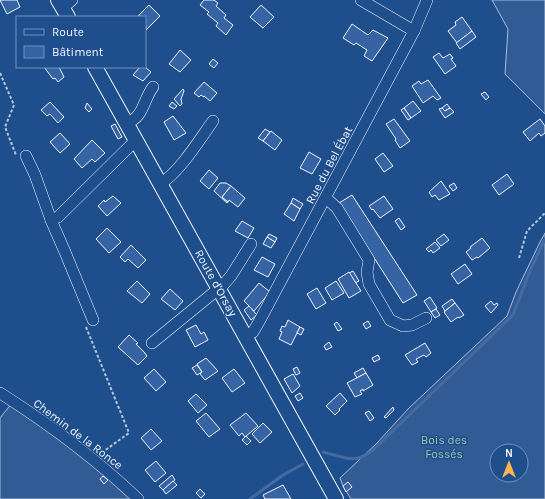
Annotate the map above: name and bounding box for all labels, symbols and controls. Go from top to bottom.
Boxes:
legend [16,16,146,68]
text: Route [52,25,84,39]
text: Bâtiment [52,45,104,59]
street label: Rue du Bel Ébat [302,123,356,206]
street label: Route d'Orsay [192,247,240,319]
street label: Chemin de la Ronce [31,396,125,472]
park label: Bois des Fossés [421,433,467,461]
north arrow [489,443,529,483]
text: N [505,447,513,460]

